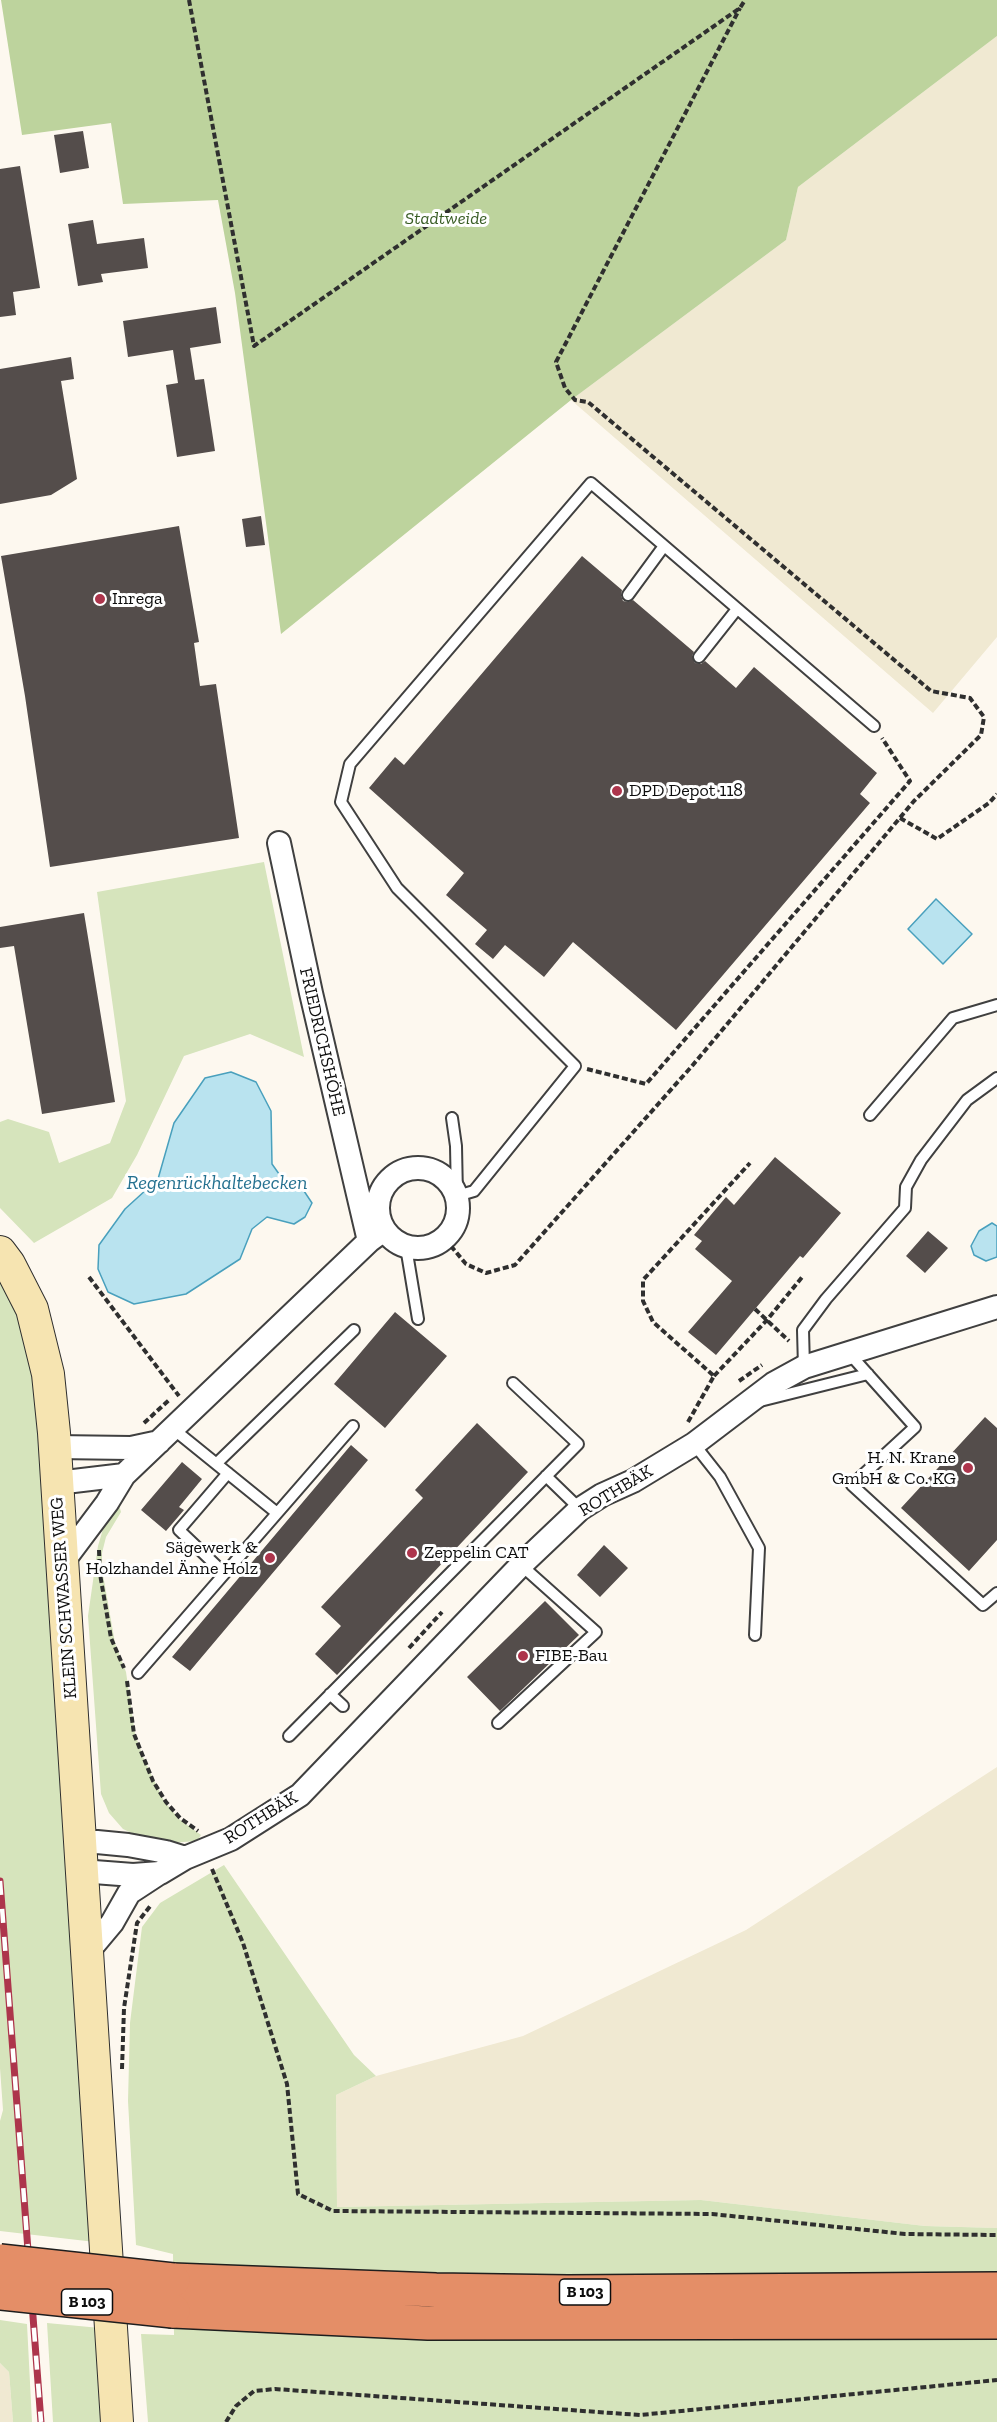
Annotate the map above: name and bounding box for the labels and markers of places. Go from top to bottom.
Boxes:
place label: Inrega [112,588,163,610]
marker: Inrega [93,592,107,606]
place label: DPD Depot 118 [629,780,743,802]
marker: DPD Depot 118 [610,784,624,798]
place label: H. N. Krane GmbH & Co. KG [832,1447,956,1490]
marker: H. N. Krane GmbH & Co. KG [961,1461,975,1475]
place label: Sägewerk & Holzhandel Änne Holz [86,1537,258,1580]
place label: Zeppelin CAT [424,1542,529,1564]
marker: Zeppelin CAT [405,1546,419,1560]
marker: Sägewerk & Holzhandel Änne Holz [263,1551,277,1565]
place label: FIBE-Bau [535,1645,608,1667]
marker: FIBE-Bau [516,1649,530,1663]

